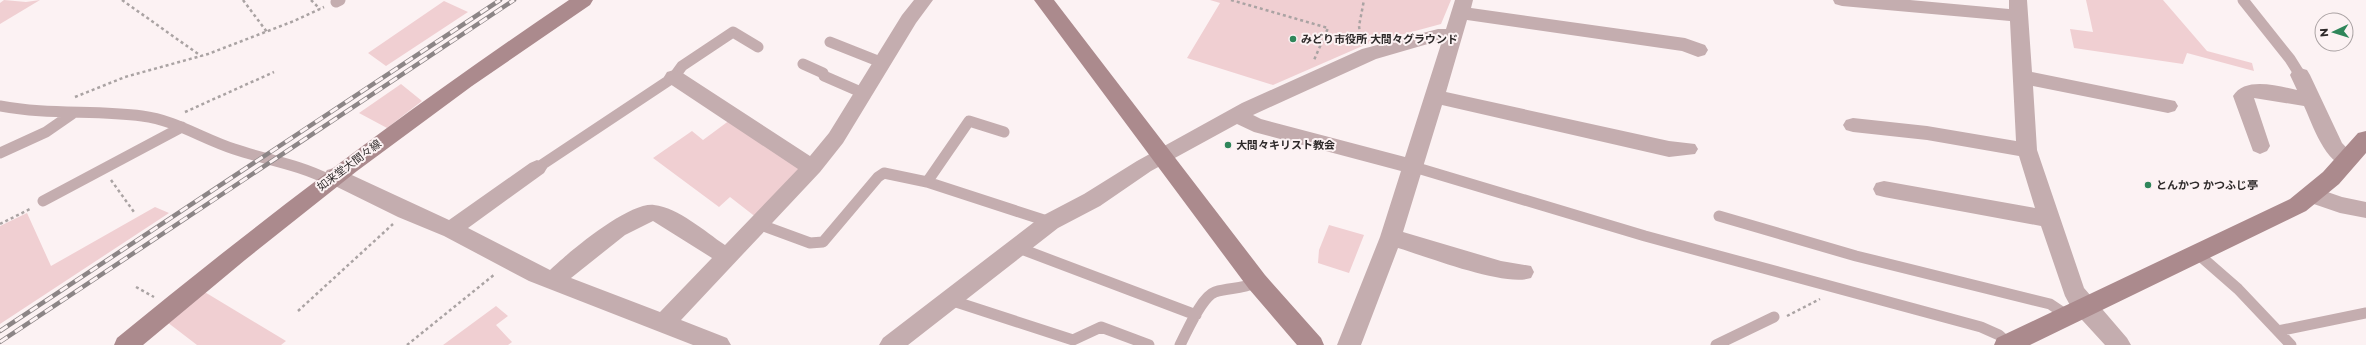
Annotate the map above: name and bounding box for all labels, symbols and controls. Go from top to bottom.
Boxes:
north arrow [2314,12,2354,52]
text: N [2317,28,2331,38]
place label: みどり市役所 大間々グラウンド [1301,32,1458,46]
marker: みどり市役所 大間々グラウンド [1288,34,1298,44]
street label: 如来堂大間々線 [314,136,384,194]
place label: 大間々キリスト教会 [1236,138,1335,152]
marker: 大間々キリスト教会 [1223,140,1233,150]
place label: とんかつ かつふじ亭 [2156,178,2258,192]
marker: とんかつ かつふじ亭 [2143,180,2153,190]

